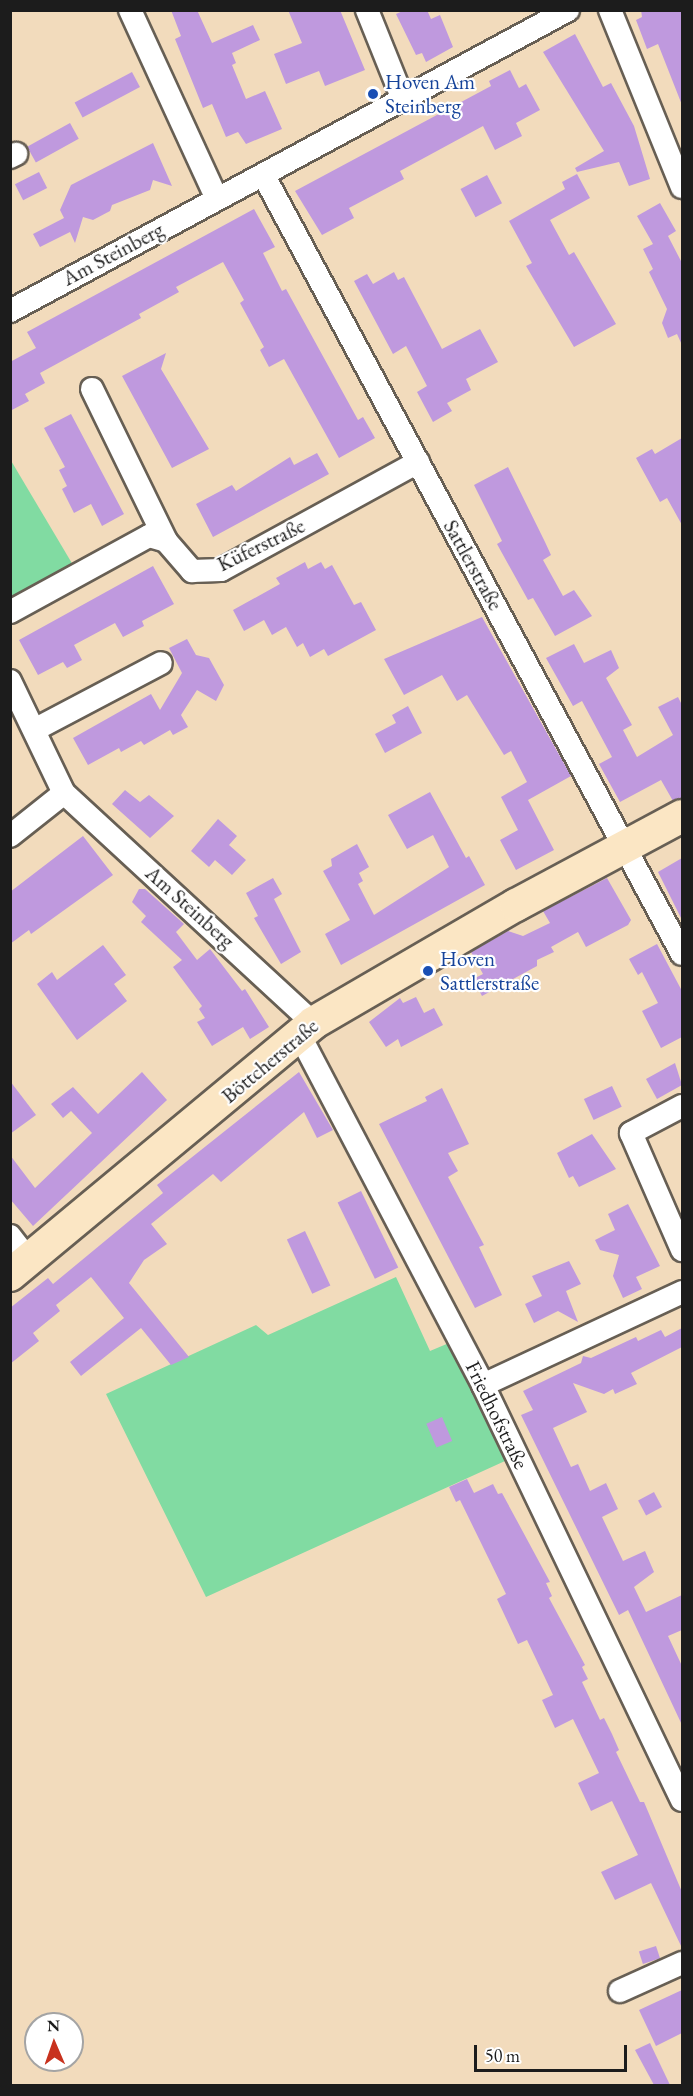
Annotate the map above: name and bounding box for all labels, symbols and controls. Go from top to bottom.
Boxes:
place label: Hoven Am Steinberg [385,69,475,119]
marker: Hoven Am Steinberg [366,87,380,101]
street label: Am Steinberg [58,217,168,291]
street label: Küferstraße [213,513,309,577]
street label: Sattlerstraße [438,516,508,614]
street label: Am Steinberg [140,860,240,954]
place label: Hoven Sattlerstraße [440,946,539,996]
marker: Hoven Sattlerstraße [421,964,435,978]
street label: Böttcherstraße [217,1013,323,1109]
street label: Friedhofstraße [460,1357,534,1473]
north arrow [24,2012,84,2072]
text: N [47,2015,60,2036]
scale bar [477,2033,630,2071]
text: 50 m [485,2044,520,2067]

